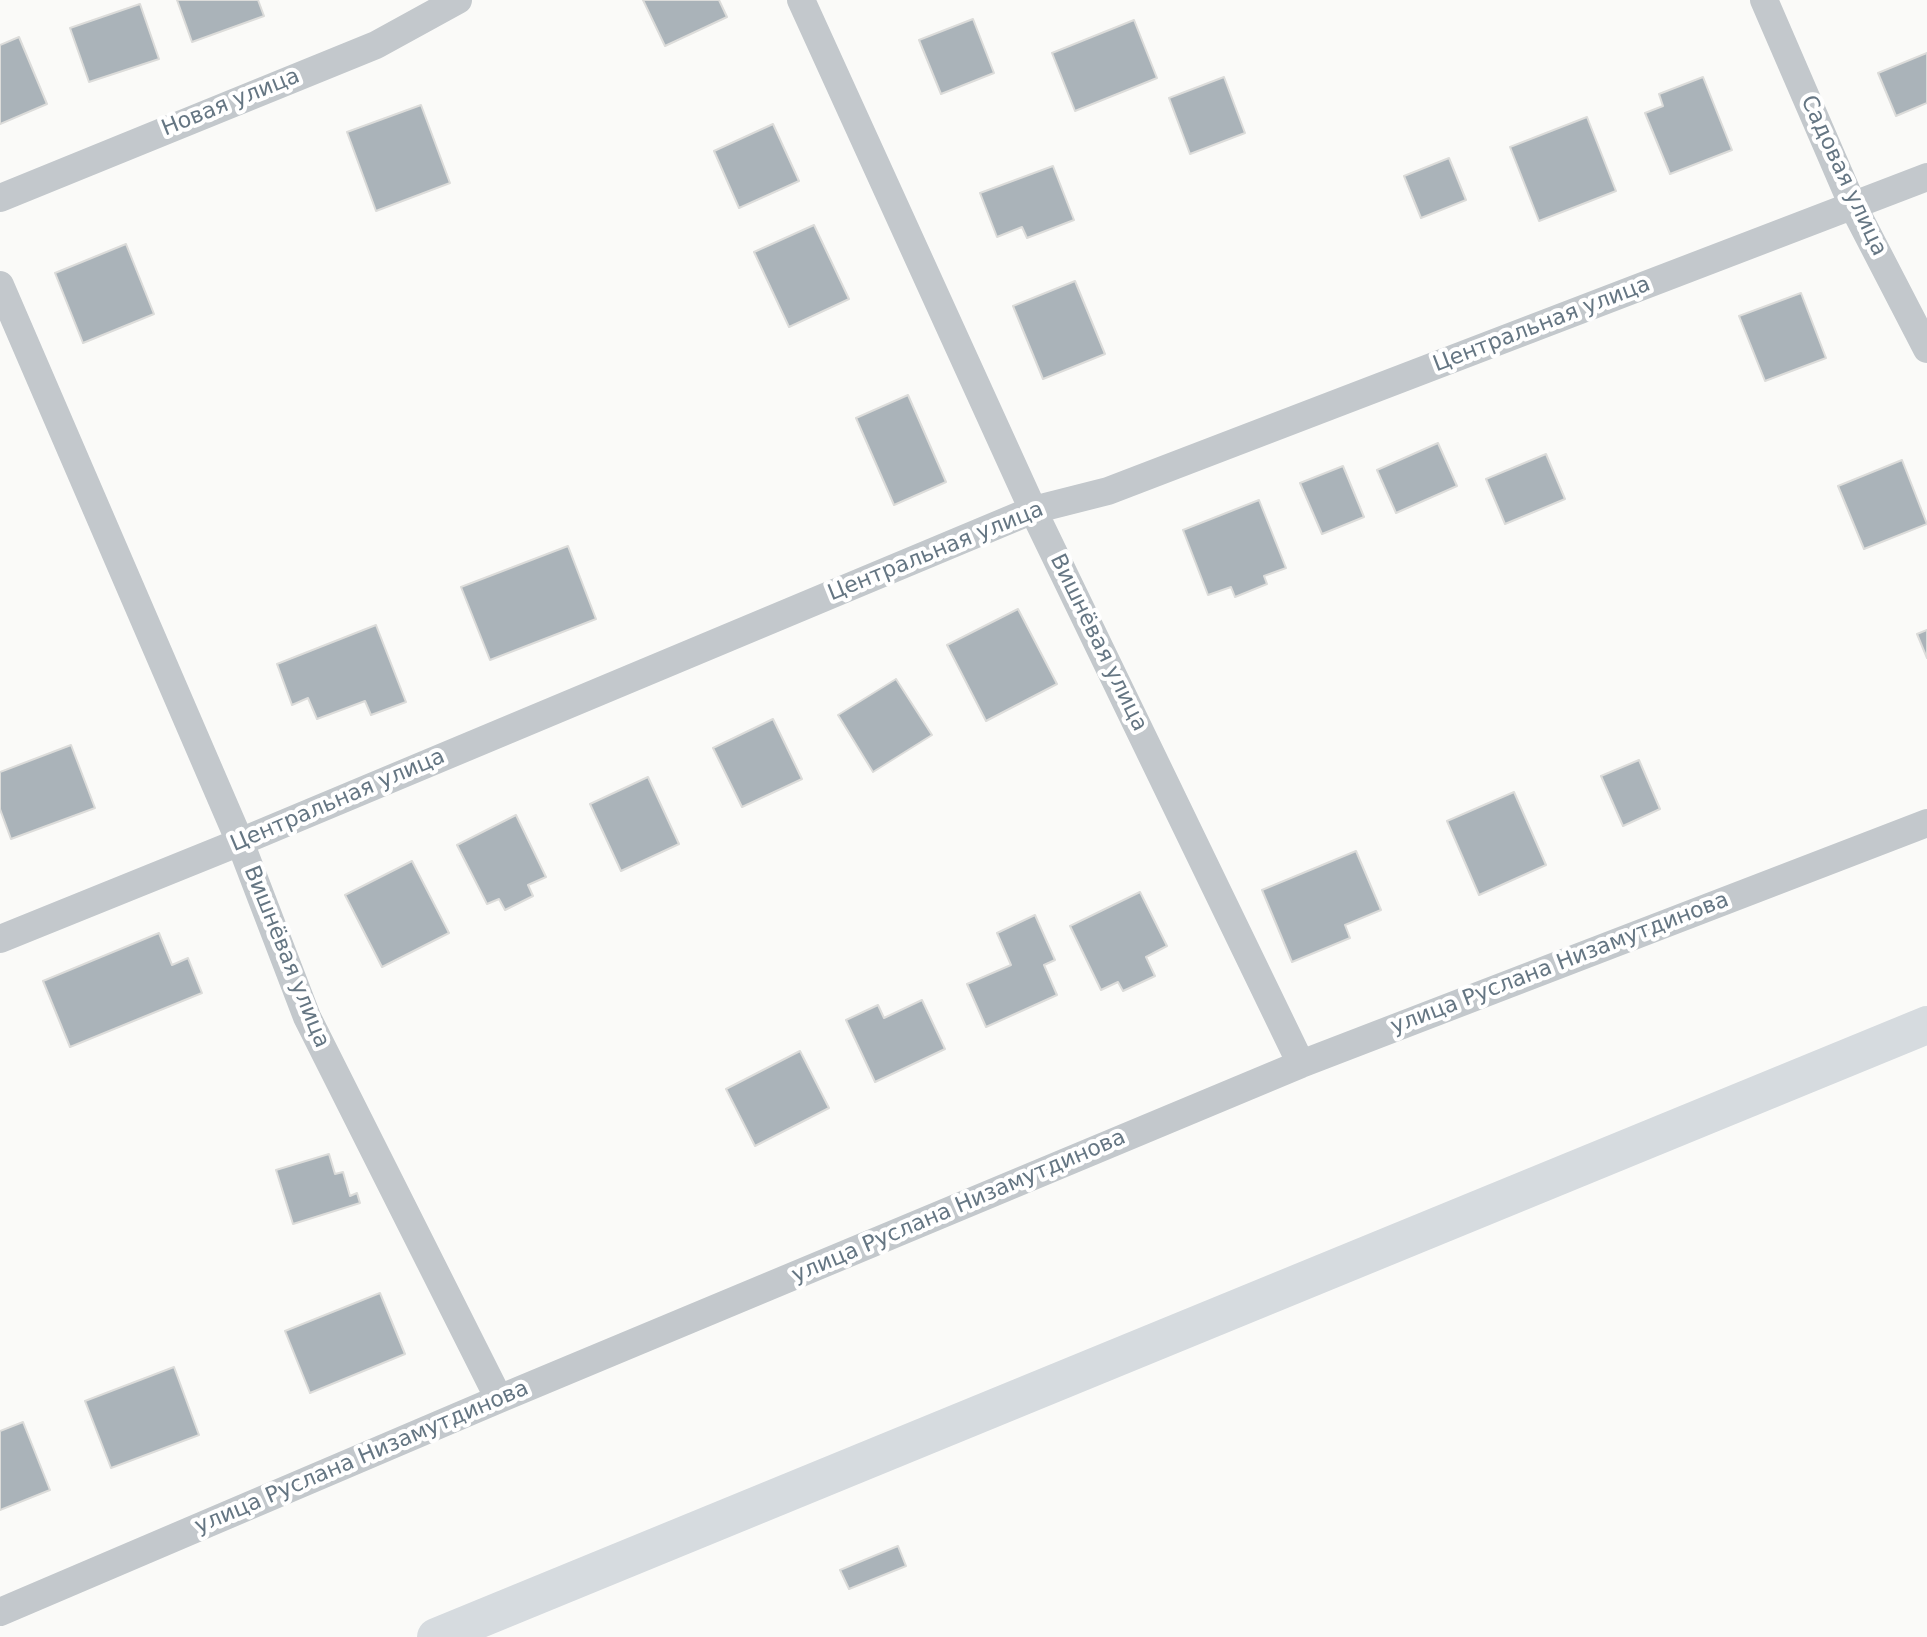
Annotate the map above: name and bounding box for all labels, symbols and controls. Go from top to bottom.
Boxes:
street label: Новая улица [158,63,304,143]
street label: Садовая улица [1794,92,1892,260]
street label: Центральная улица [1430,271,1654,379]
street label: Центральная улица [824,497,1048,607]
street label: Вишнёвая улица [1044,550,1152,736]
street label: Центральная улица [227,744,449,858]
street label: Вишнёвая улица [237,862,335,1052]
street label: улица Руслана Низамутдинова [1387,887,1733,1041]
street label: улица Руслана Низамутдинова [788,1125,1130,1289]
street label: улица Руслана Низамутдинова [191,1376,533,1540]

